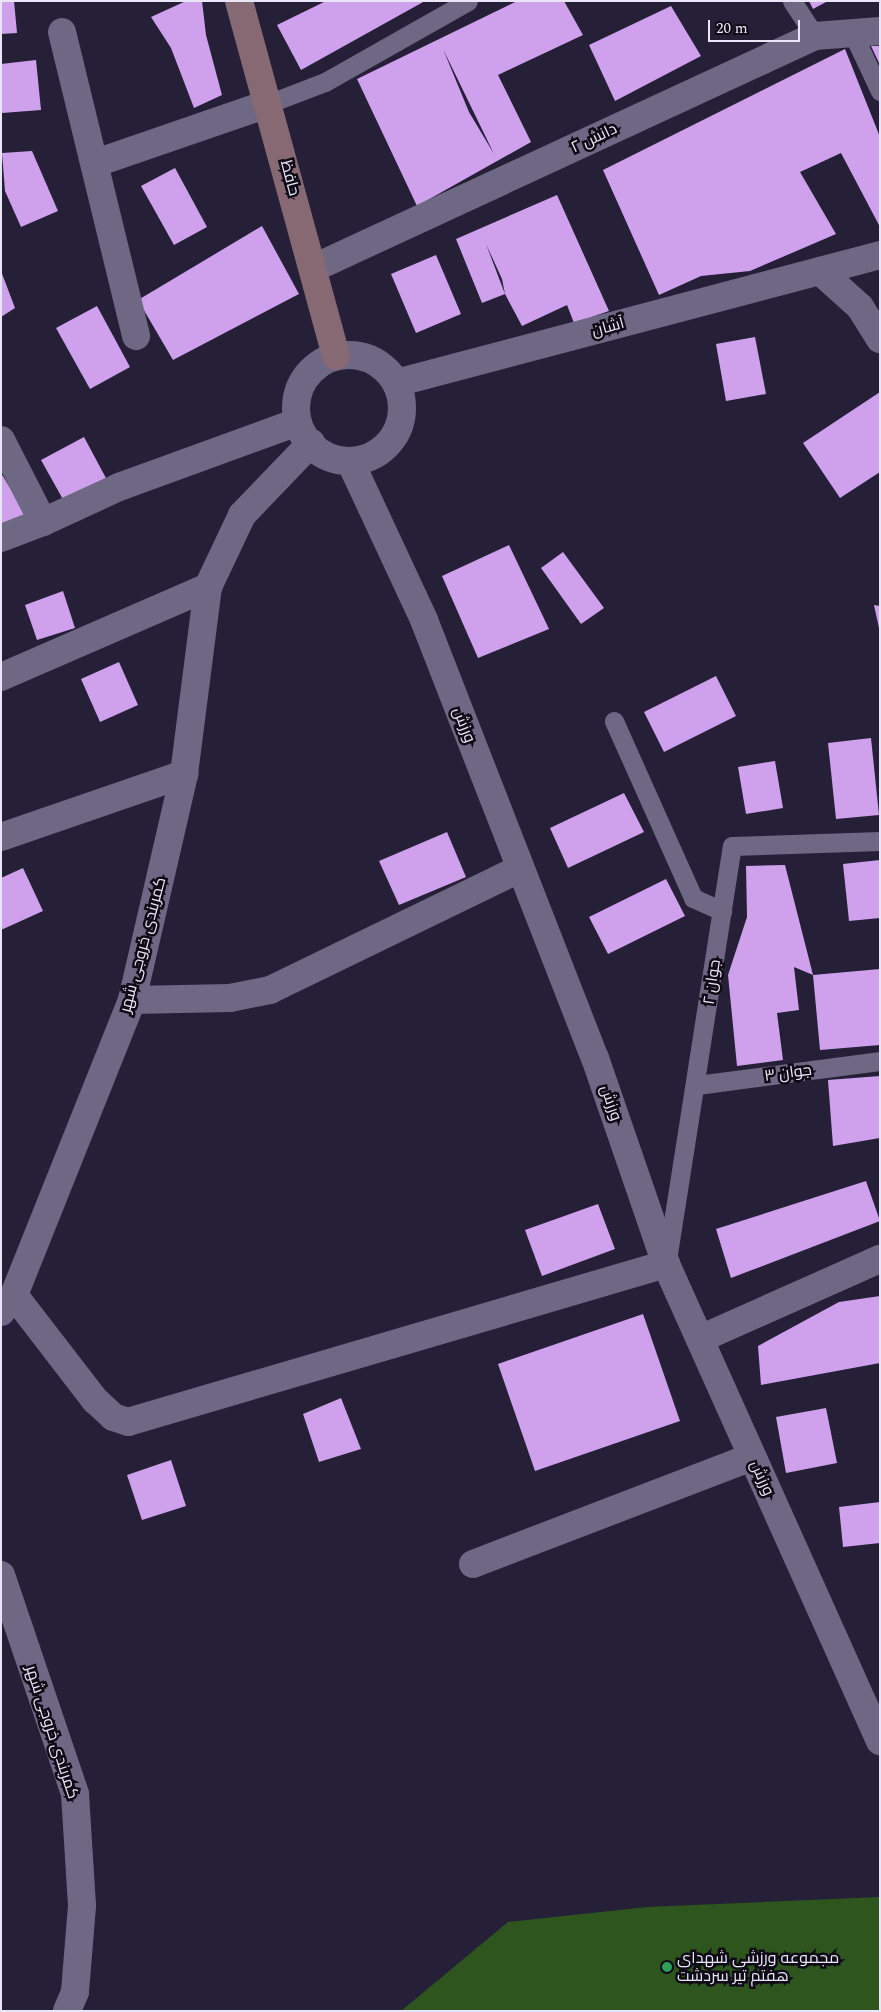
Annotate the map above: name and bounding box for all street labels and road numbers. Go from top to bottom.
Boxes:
street label: دانش ۲ [568,119,620,157]
street label: حافظ [276,158,304,198]
street label: آشان [590,313,626,341]
street label: ورزش [448,705,480,745]
street label: کمربندی خروجی شهر [116,875,170,1015]
street label: جوان ۲ [699,958,725,1006]
street label: جوان ۳ [763,1060,813,1086]
street label: ورزش [596,1083,626,1123]
street label: ورزش [746,1457,778,1499]
street label: کمربندی خروجی شهر [21,1663,83,1801]

